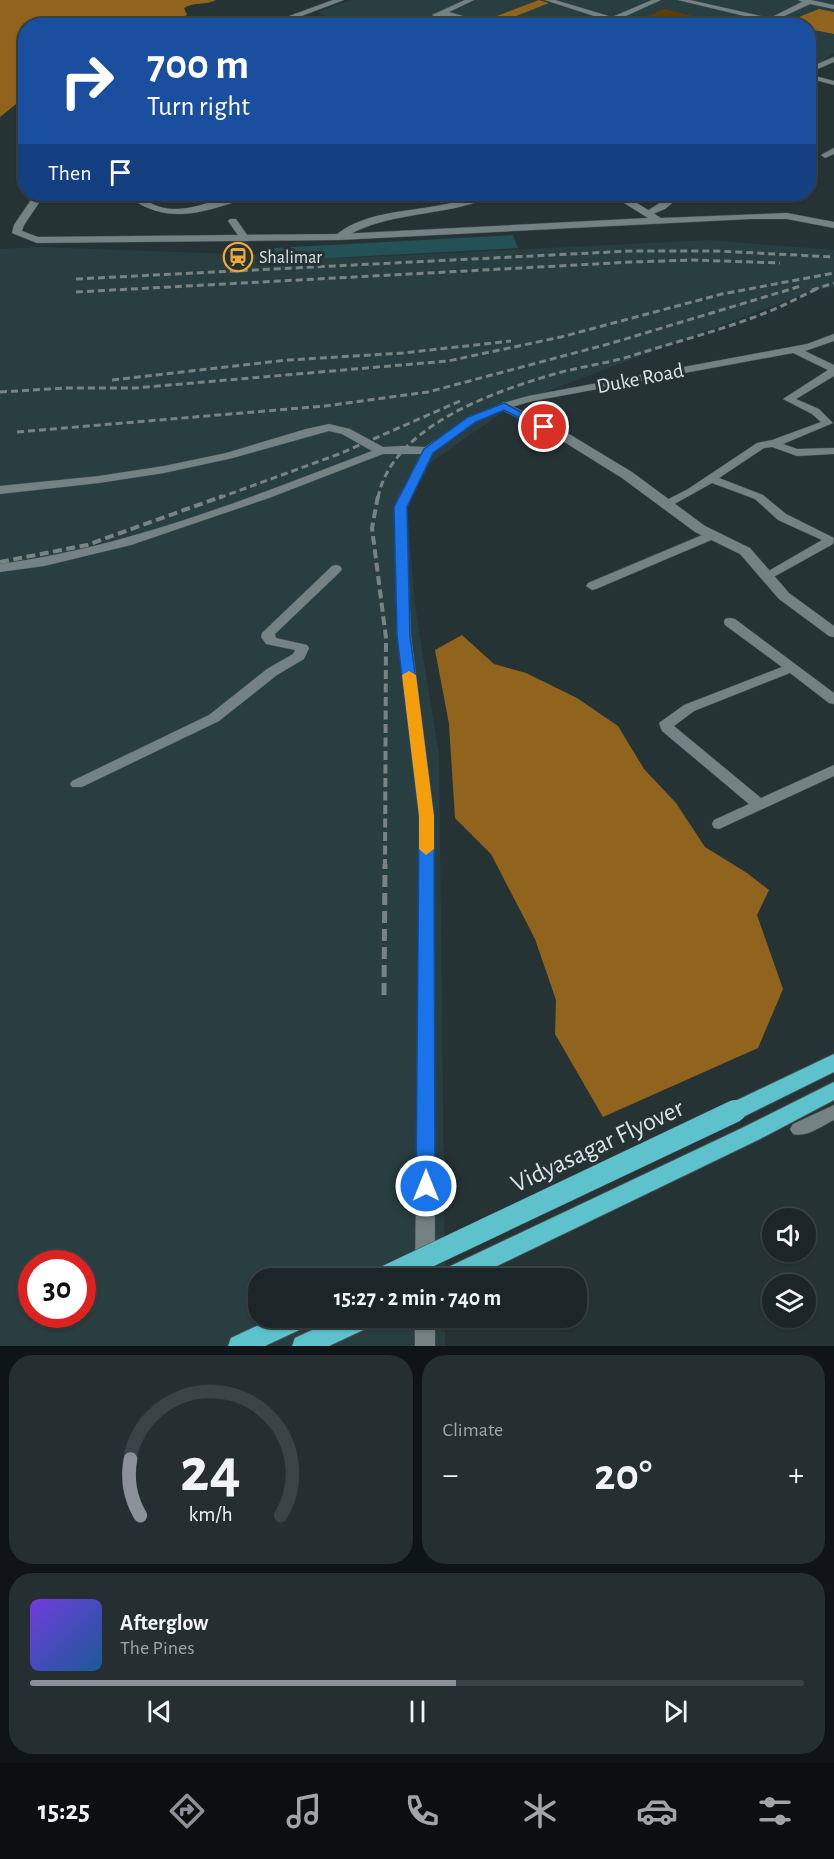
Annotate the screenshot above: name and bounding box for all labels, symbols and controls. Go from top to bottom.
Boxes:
icon: right [48,42,126,120]
text: 700 m [147,44,249,86]
text: Turn right [147,93,250,120]
icon: arrive [104,156,137,189]
text: Then [48,162,92,184]
station icon: Shalimar [222,241,254,273]
place label: Shalimar [259,249,322,267]
street label: Duke Road [595,360,686,397]
pin [518,401,569,452]
icon: arrive [527,410,560,443]
street label: Vidyasagar Flyover [507,1094,688,1197]
position arrow [394,1154,458,1218]
map controls [762,1208,816,1328]
button: sound [762,1208,816,1262]
speed limit sign: 30 [18,1250,96,1328]
button: layers [762,1274,816,1328]
text: 15:27 · 2 min · 740 m [334,1287,501,1309]
text: Climate [443,1420,503,1440]
text: 24 [180,1440,241,1502]
text: 20° [594,1453,652,1498]
text: − [443,1459,458,1492]
text: + [788,1459,804,1492]
text: km/h [189,1505,233,1526]
text: Afterglow [120,1612,208,1634]
text: The Pines [120,1638,195,1658]
icon: previous [143,1695,176,1728]
icon: pause [401,1695,434,1728]
icon: next [659,1695,692,1728]
icon: directions [166,1790,208,1832]
icon: music [283,1790,325,1832]
icon: phone [401,1790,443,1832]
icon: climate [519,1790,561,1832]
icon: car [636,1790,678,1832]
icon: filters [754,1790,796,1832]
text: 15:25 [38,1797,90,1824]

